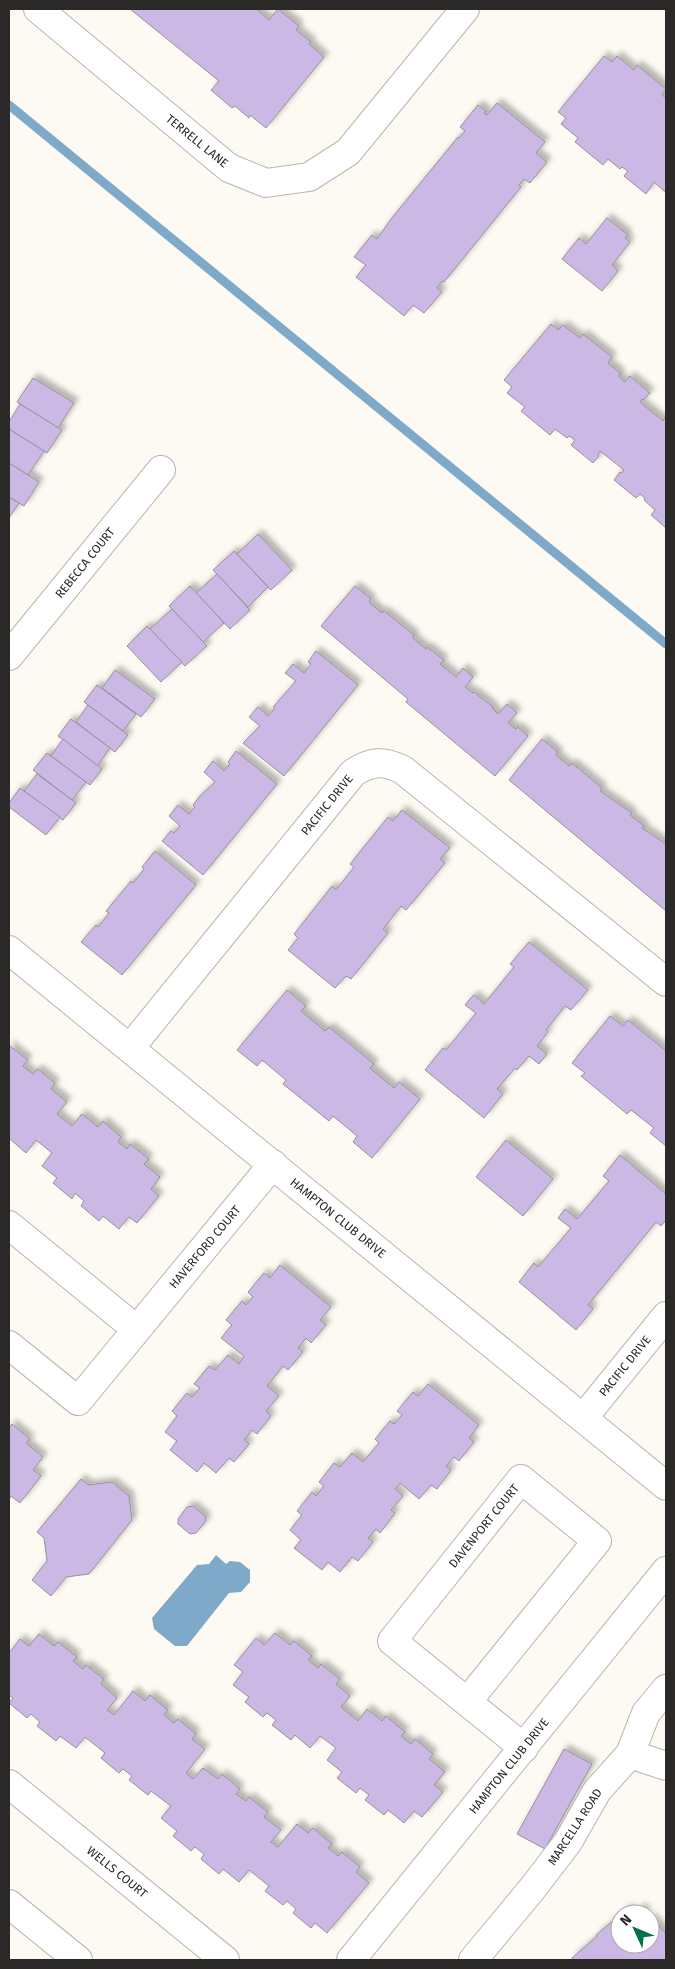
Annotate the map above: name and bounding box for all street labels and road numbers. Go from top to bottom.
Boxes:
street label: TERRELL LANE [163,112,231,170]
street label: REBECCA COURT [52,524,118,601]
street label: PACIFIC DRIVE [298,772,356,838]
street label: HAMPTON CLUB DRIVE [287,1175,389,1261]
street label: HAVERFORD COURT [166,1202,244,1291]
street label: PACIFIC DRIVE [596,1333,654,1399]
street label: DAVENPORT COURT [446,1481,522,1571]
street label: HAMPTON CLUB DRIVE [466,1715,552,1817]
street label: MARCELLA ROAD [545,1786,605,1868]
street label: WELLS COURT [84,1843,151,1901]

